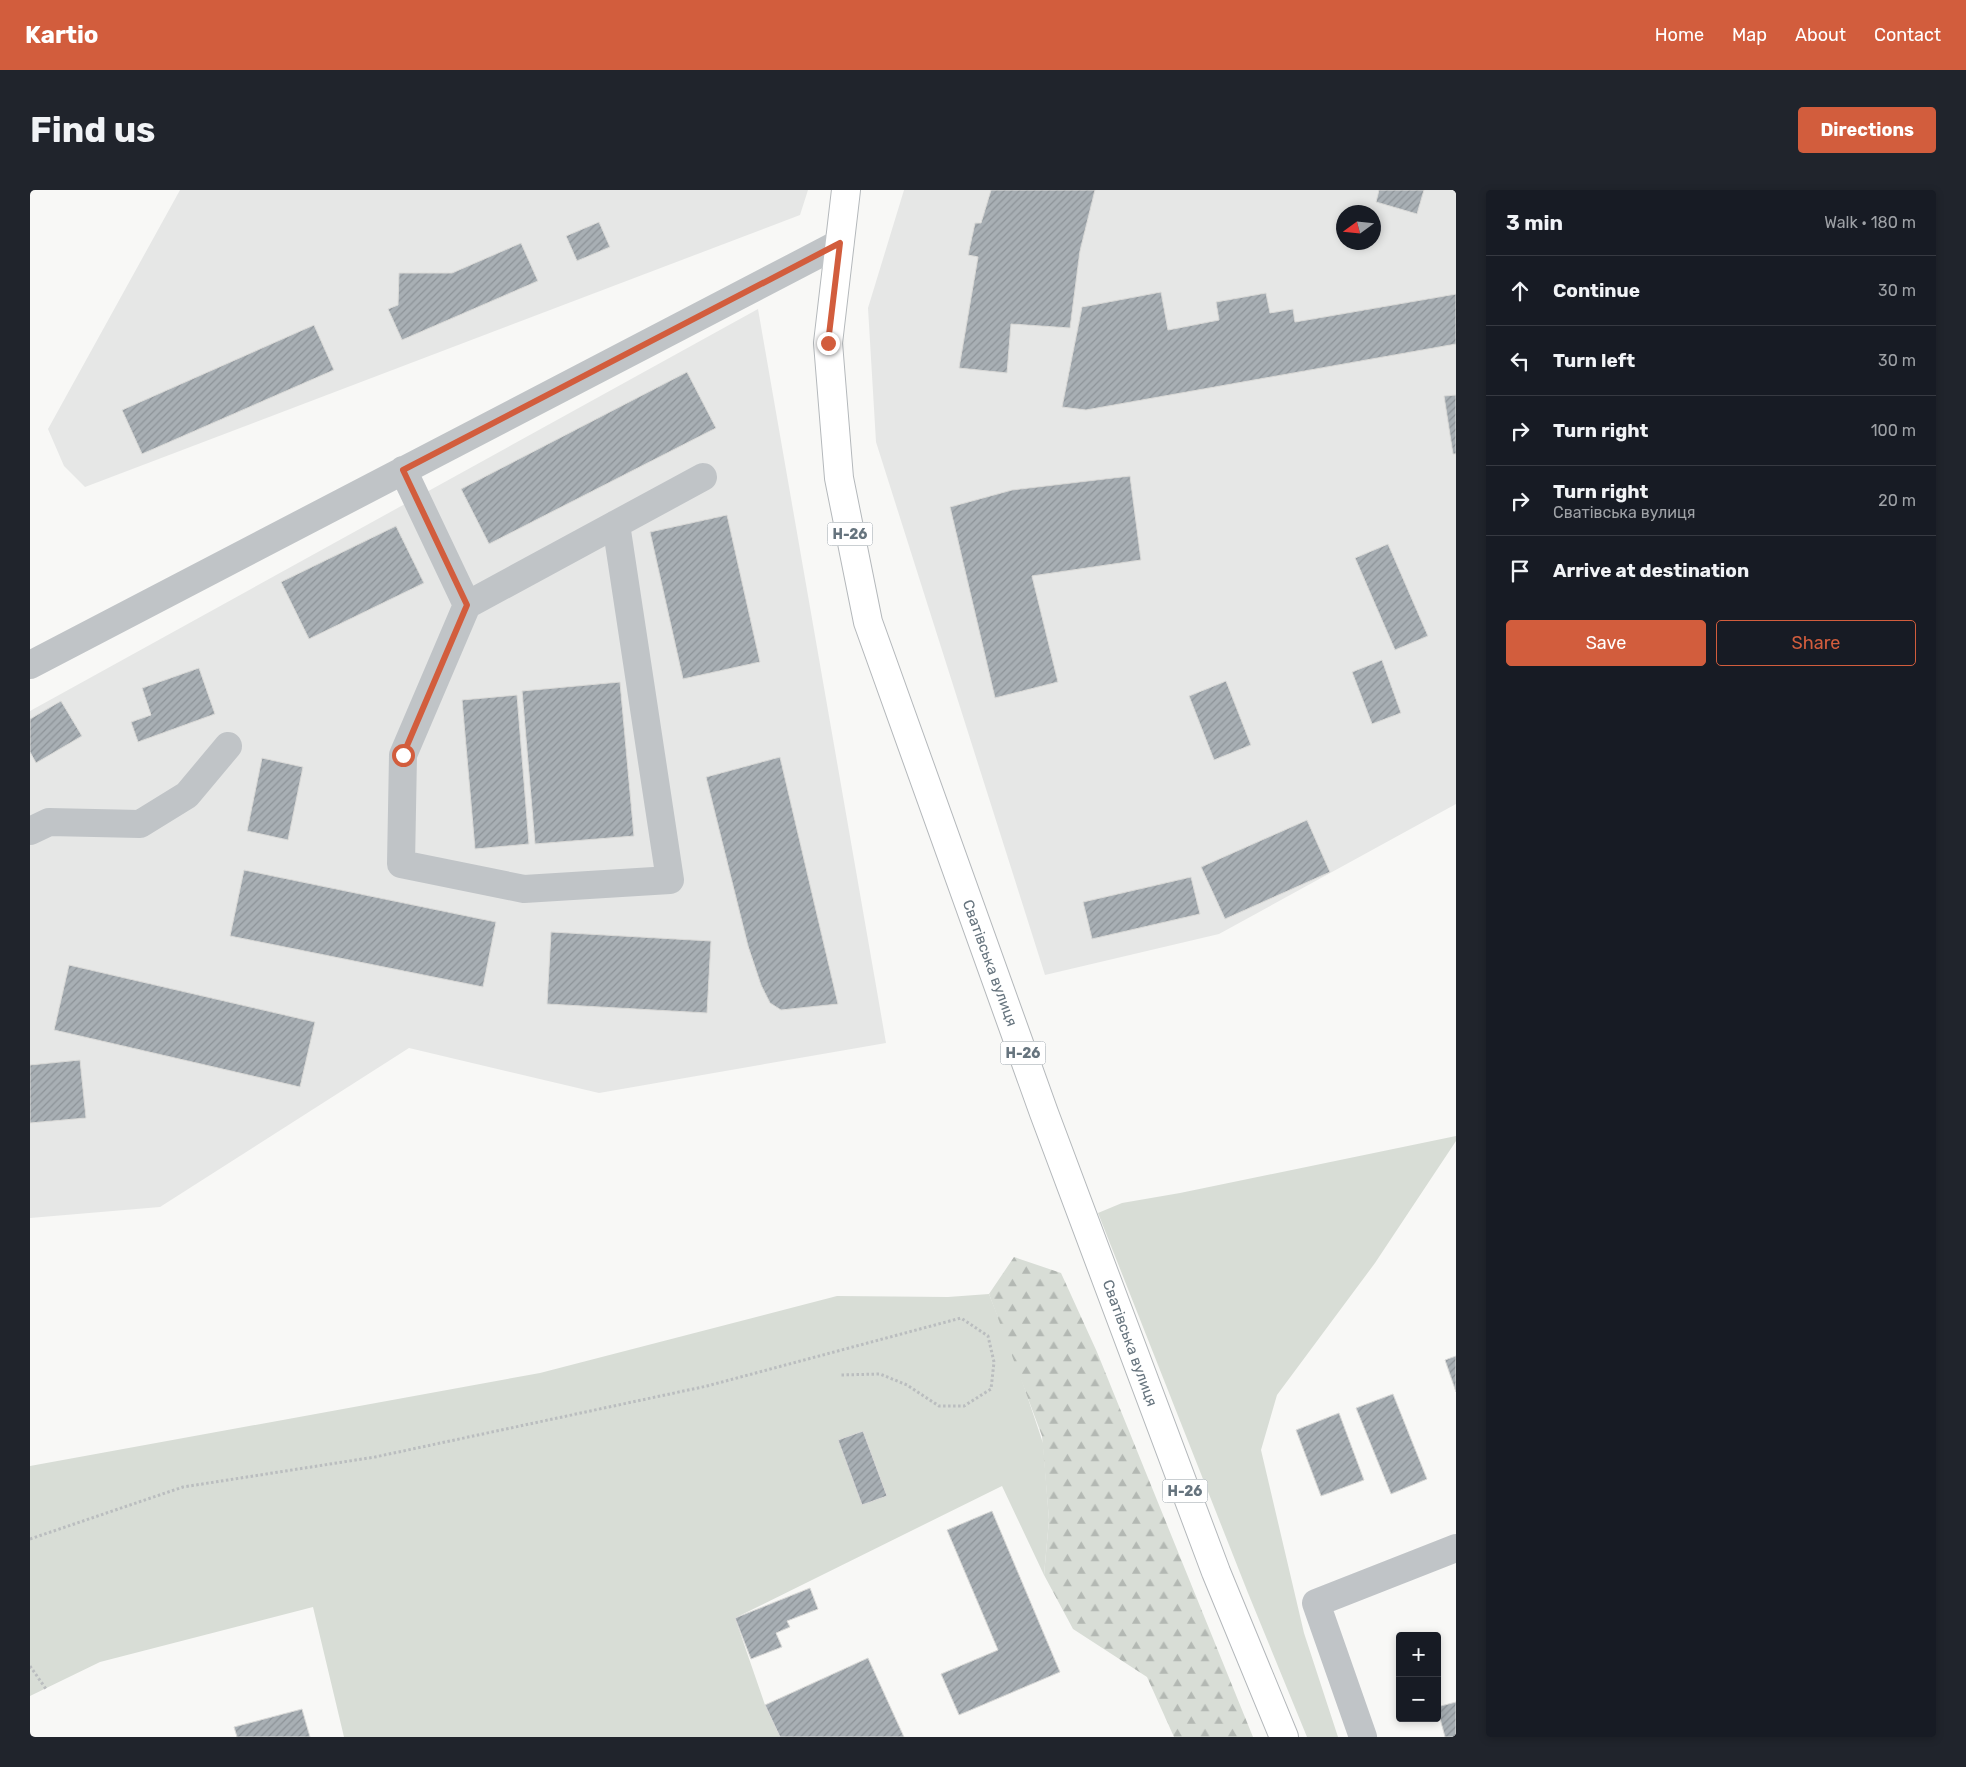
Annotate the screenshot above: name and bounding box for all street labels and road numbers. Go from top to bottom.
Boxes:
road number: Н-26 [828,522,872,546]
street label: Сватівська вулиця [959,897,1021,1029]
road number: Н-26 [1000,1041,1046,1064]
street label: Сватівська вулиця [1099,1277,1161,1409]
road number: Н-26 [1162,1480,1208,1502]

